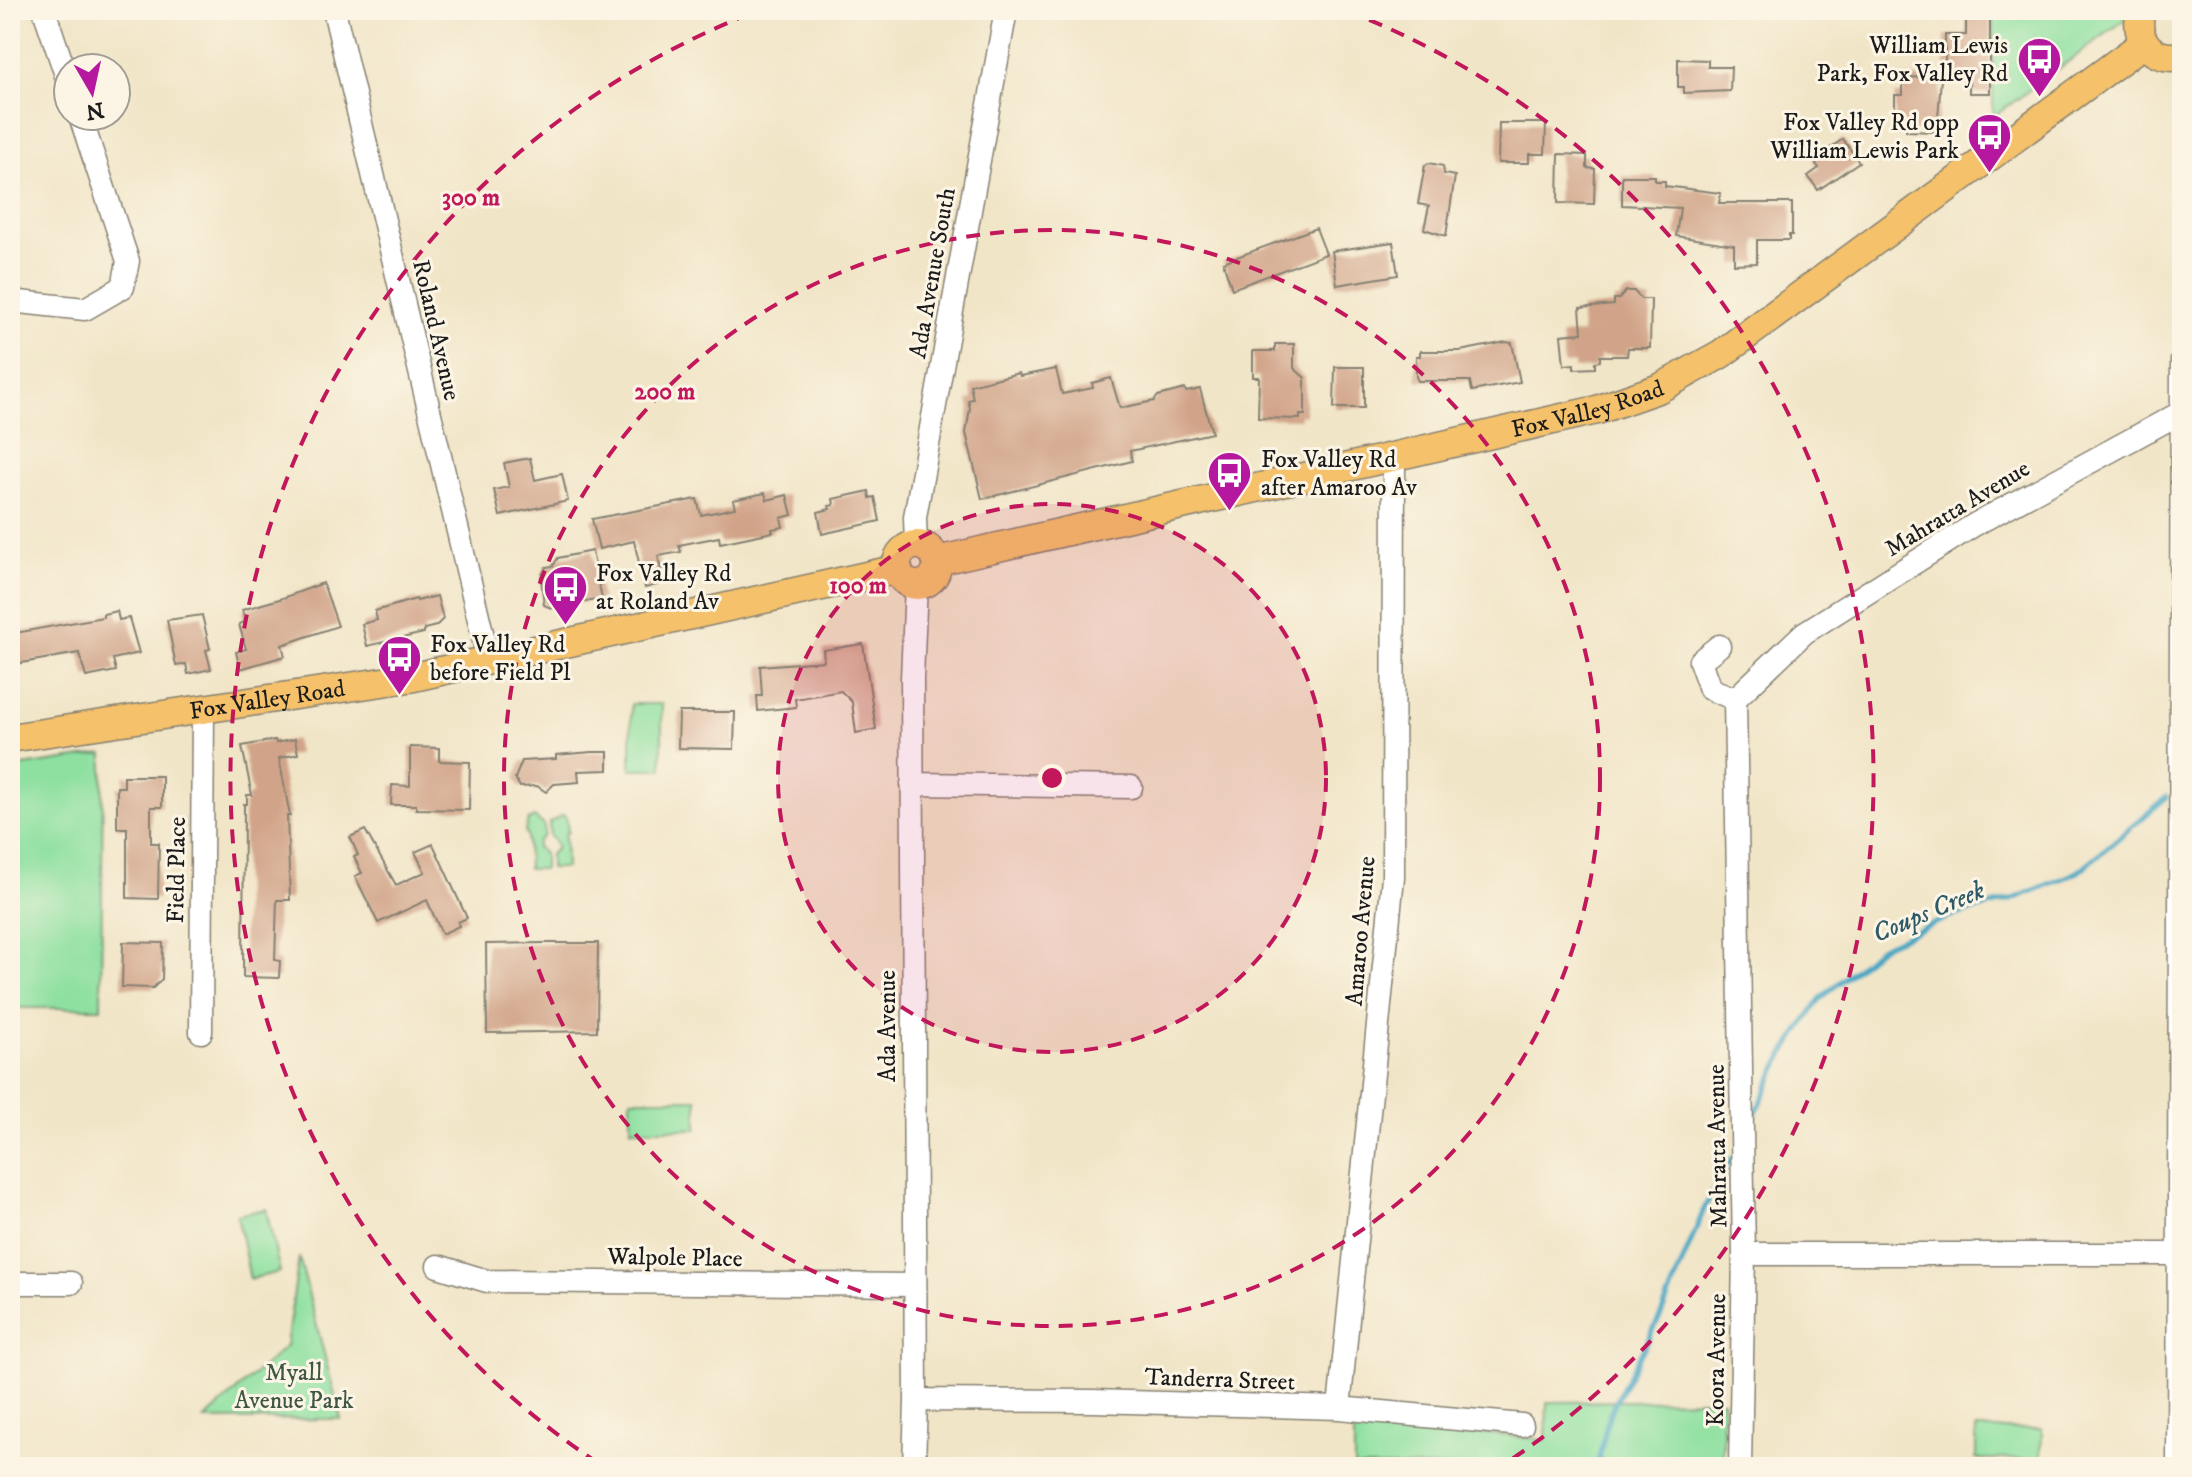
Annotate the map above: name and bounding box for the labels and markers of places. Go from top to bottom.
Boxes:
place label: William Lewis Park, Fox Valley Rd [1816,31,2008,89]
bus stop icon: William Lewis Park, Fox Valley Rd [2015,35,2063,98]
place label: Fox Valley Rd opp William Lewis Park [1769,108,1959,166]
bus stop icon: Fox Valley Rd opp William Lewis Park [1966,112,2014,175]
place label: Fox Valley Rd after Amaroo Av [1261,445,1417,503]
bus stop icon: Fox Valley Rd after Amaroo Av [1206,449,1254,512]
place label: Fox Valley Rd at Roland Av [596,559,731,617]
bus stop icon: Fox Valley Rd at Roland Av [541,563,589,626]
place label: Fox Valley Rd before Field Pl [430,630,571,688]
bus stop icon: Fox Valley Rd before Field Pl [375,634,423,697]
centre of rings [1038,764,1066,792]

